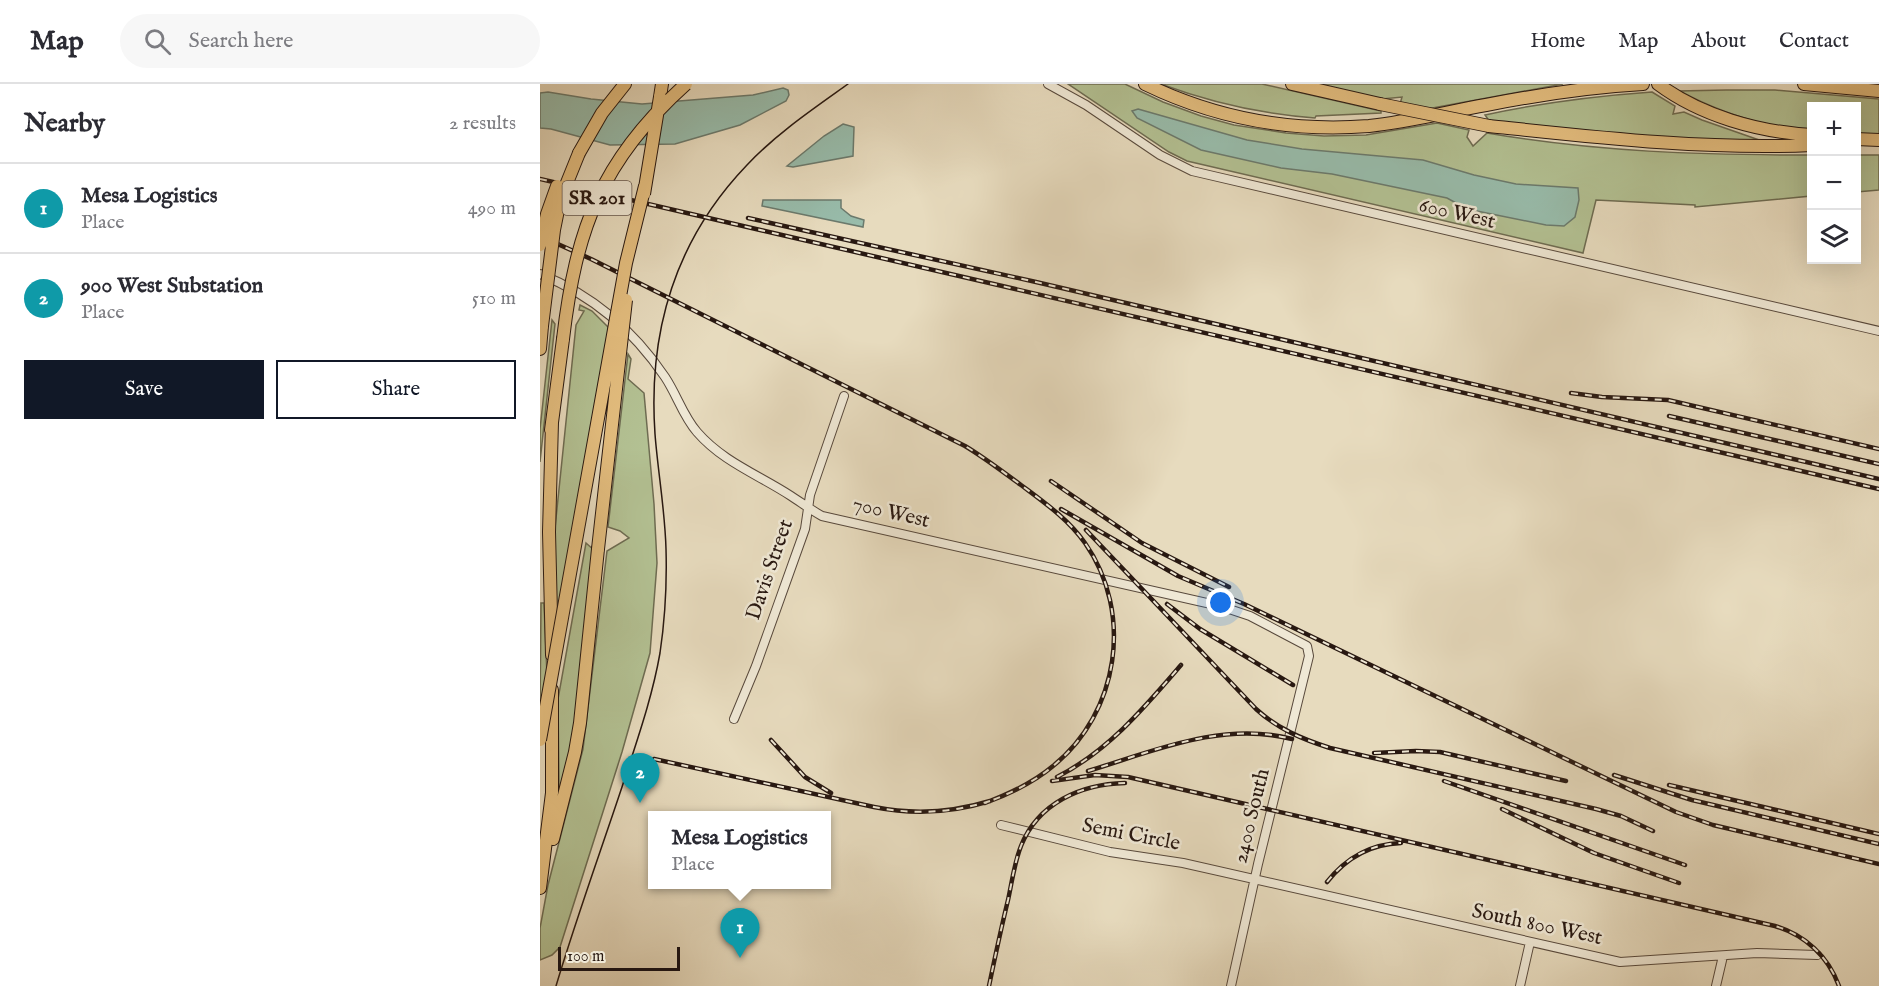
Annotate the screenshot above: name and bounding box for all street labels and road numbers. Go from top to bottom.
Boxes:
road number: SR 201 [562,181,632,215]
street label: 600 West [1416,192,1498,236]
street label: 700 West [850,491,932,535]
street label: Davis Street [740,516,800,624]
street label: 2400 South [1227,766,1277,866]
street label: Semi Circle [1080,812,1183,858]
street label: South 800 West [1469,898,1605,952]

